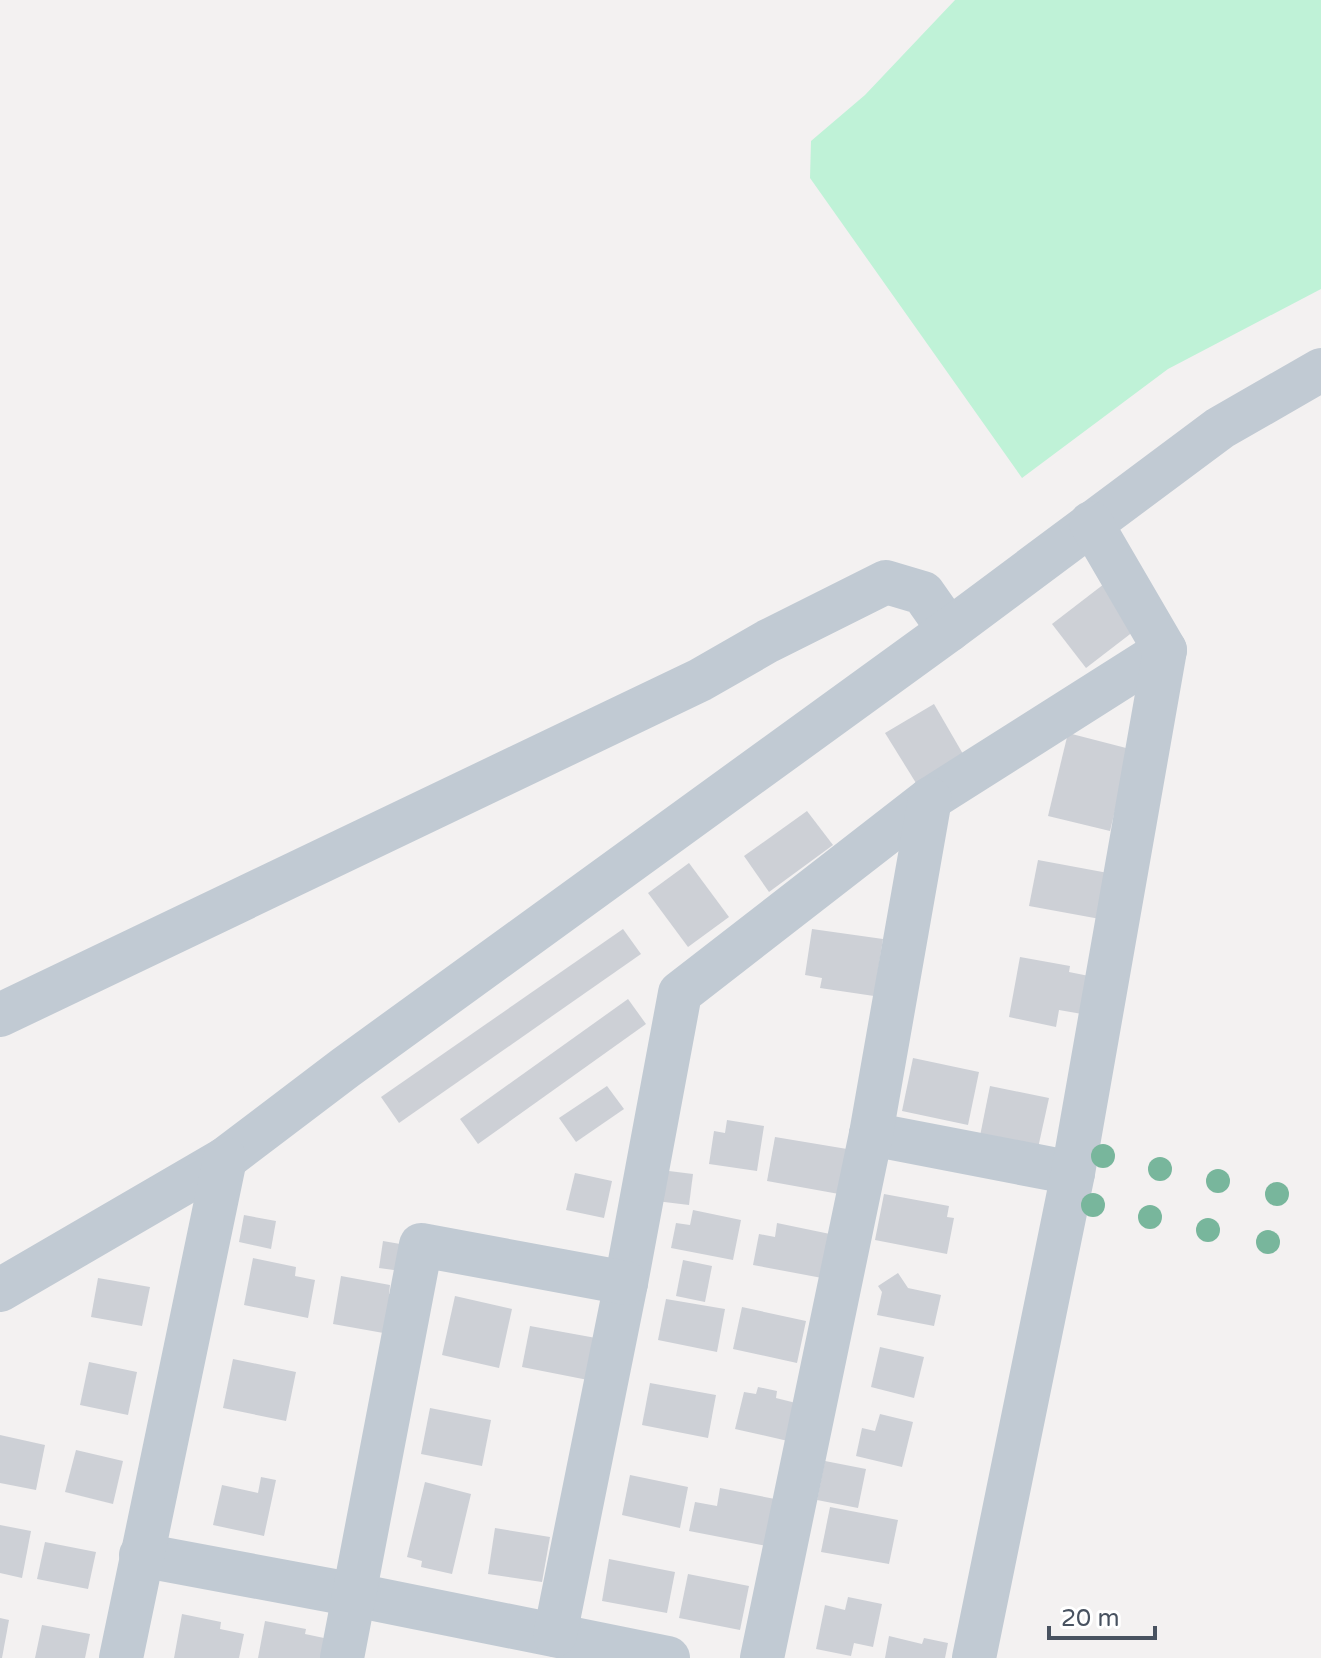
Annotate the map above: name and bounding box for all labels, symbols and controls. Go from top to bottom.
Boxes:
scale bar [1049,1590,1155,1640]
text: 20 m [1061,1604,1119,1633]

